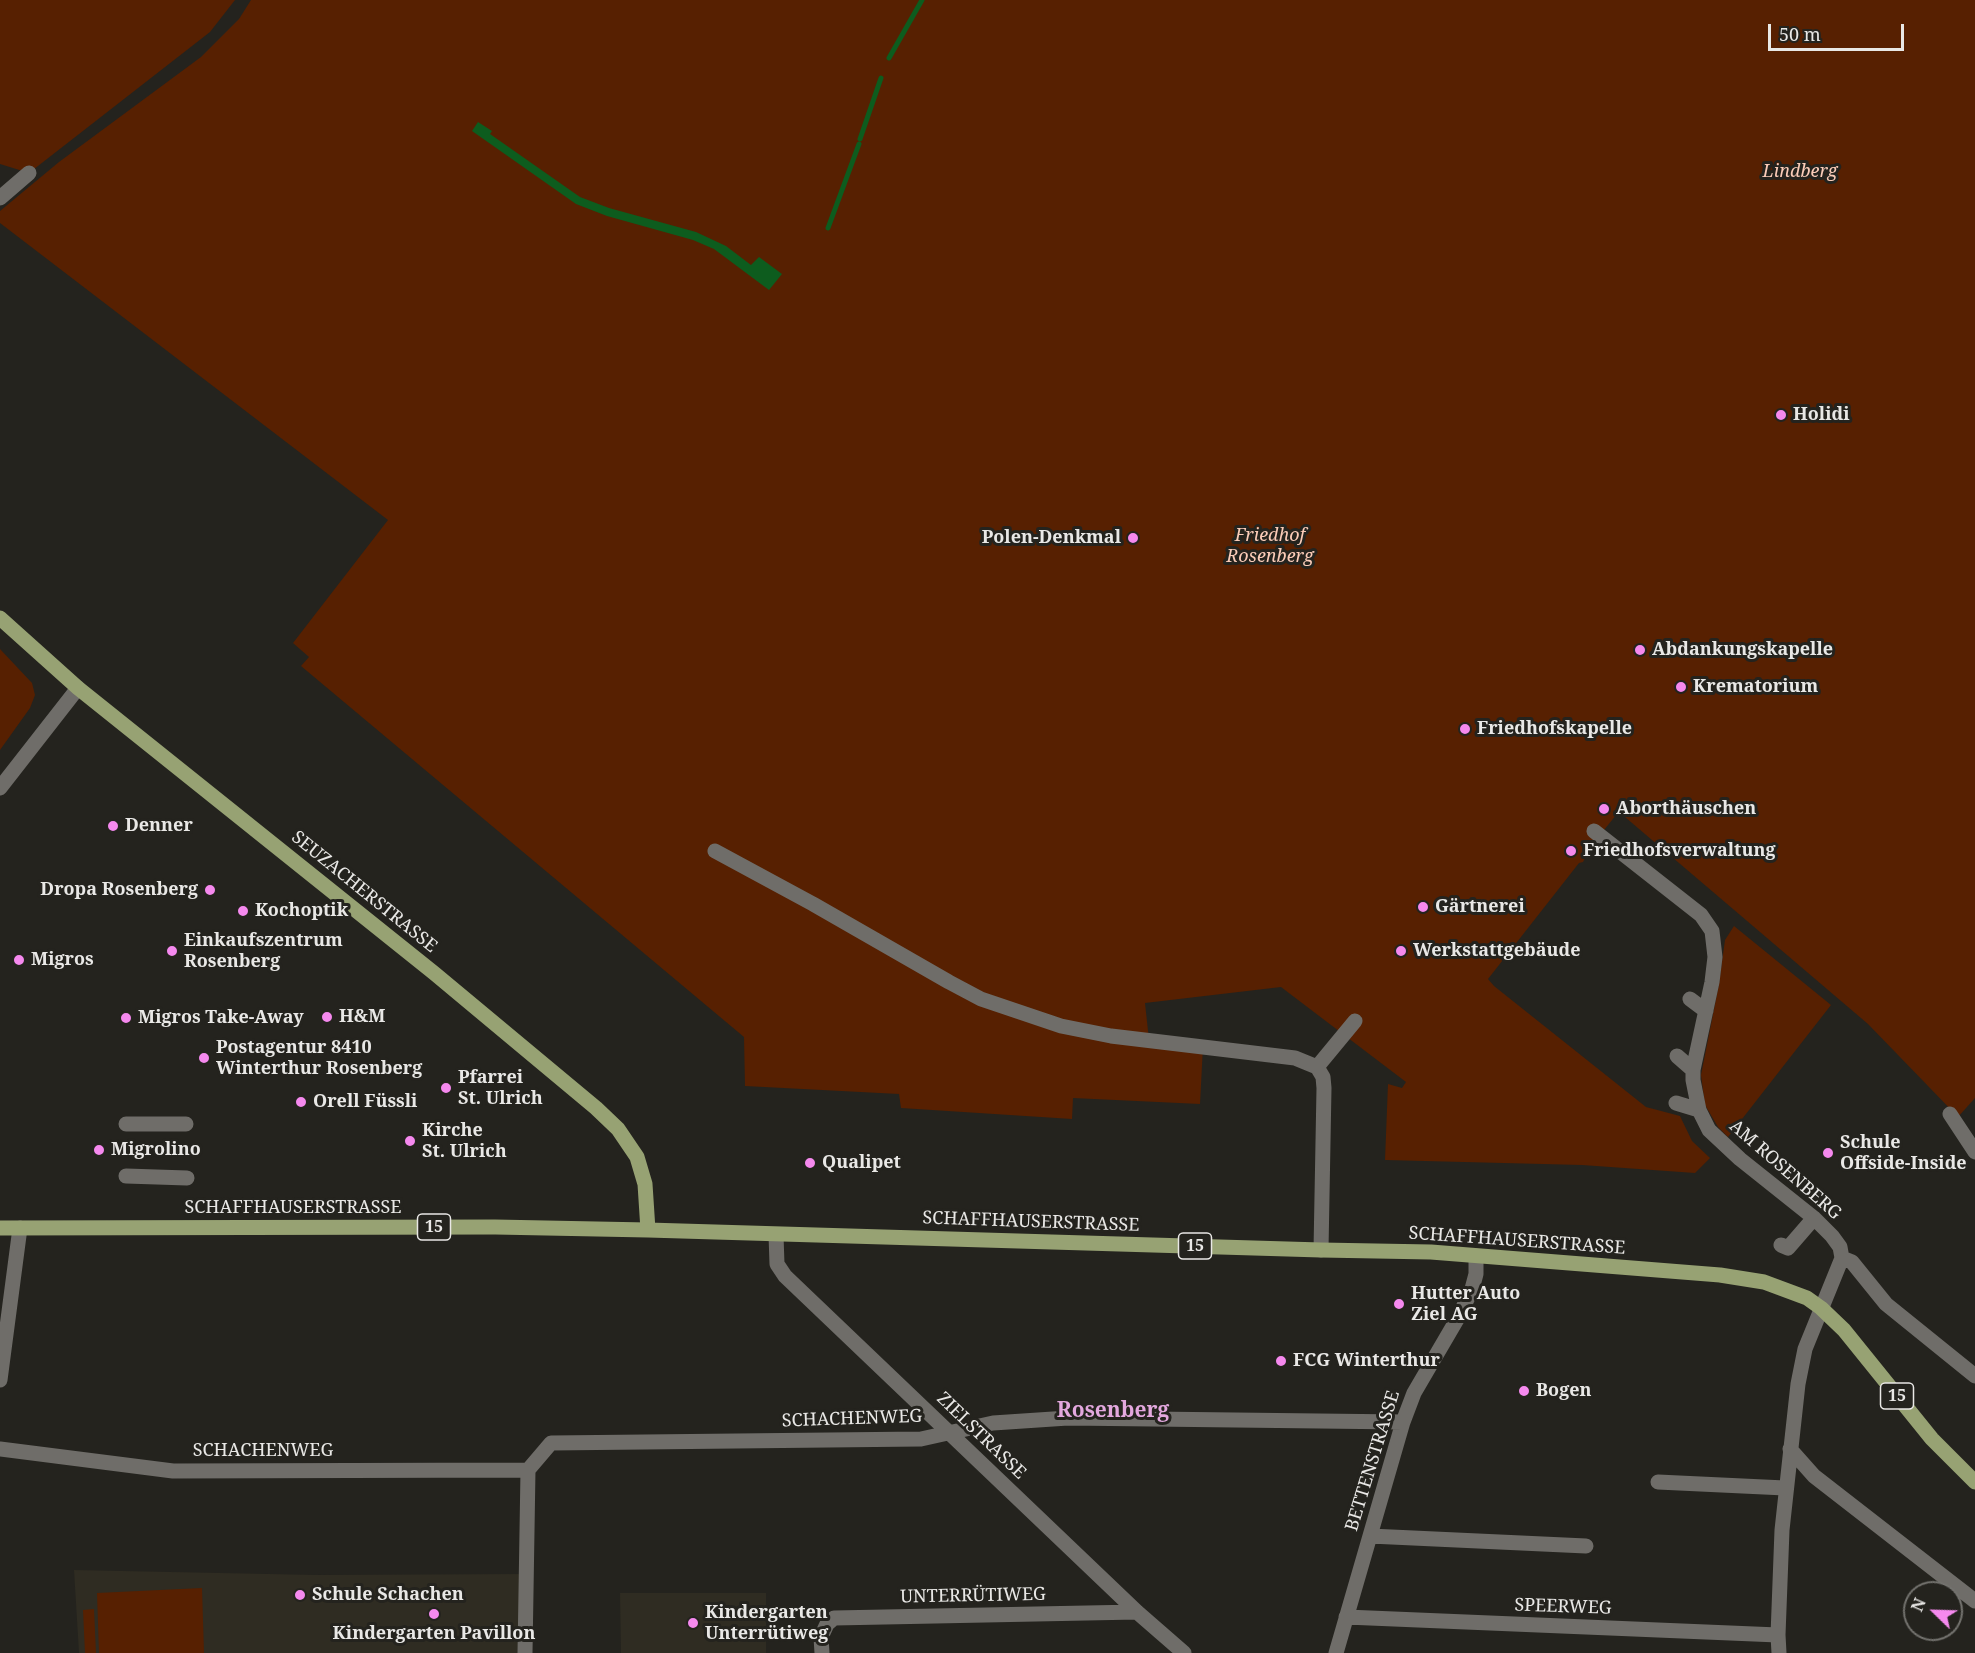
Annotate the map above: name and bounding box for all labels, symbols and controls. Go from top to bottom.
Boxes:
scale bar [1771,12,1908,50]
text: 50 m [1779,22,1821,46]
park label: Lindberg [1763,161,1837,183]
place label: Holidi [1793,404,1849,426]
marker: Holidi [1774,408,1788,422]
park label: Friedhof Rosenberg [1226,525,1314,568]
place label: Polen-Denkmal [982,527,1121,549]
marker: Polen-Denkmal [1126,531,1140,545]
place label: Abdankungskapelle [1652,639,1833,661]
marker: Abdankungskapelle [1633,643,1647,657]
place label: Krematorium [1693,676,1818,698]
marker: Krematorium [1674,680,1688,694]
place label: Friedhofskapelle [1477,718,1632,740]
marker: Friedhofskapelle [1458,722,1472,736]
place label: Aborthäuschen [1616,798,1756,820]
marker: Aborthäuschen [1597,802,1611,816]
place label: Denner [125,815,193,837]
marker: Denner [106,819,120,833]
street label: SEUZACHERSTRASSE [287,827,441,957]
place label: Friedhofsverwaltung [1583,840,1775,862]
marker: Friedhofsverwaltung [1564,844,1578,858]
place label: Dropa Rosenberg [40,879,198,901]
marker: Dropa Rosenberg [203,883,217,897]
place label: Gärtnerei [1435,896,1525,918]
place label: Kochoptik [255,900,348,922]
marker: Gärtnerei [1416,900,1430,914]
marker: Kochoptik [236,904,250,918]
place label: Einkaufszentrum Rosenberg [184,930,343,972]
place label: Werkstattgebäude [1413,940,1580,962]
marker: Einkaufszentrum Rosenberg [165,944,179,958]
marker: Werkstattgebäude [1394,944,1408,958]
place label: Migros [31,949,94,971]
marker: Migros [12,953,26,967]
place label: H&M [339,1006,385,1028]
place label: Migros Take-Away [138,1007,304,1029]
marker: H&M [320,1010,334,1024]
marker: Migros Take-Away [119,1011,133,1025]
place label: Postagentur 8410 Winterthur Rosenberg [216,1037,422,1080]
marker: Postagentur 8410 Winterthur Rosenberg [197,1051,211,1065]
place label: Pfarrei St. Ulrich [458,1067,543,1110]
marker: Pfarrei St. Ulrich [439,1081,453,1095]
place label: Orell Füssli [313,1091,417,1113]
marker: Orell Füssli [294,1095,308,1109]
street label: AM ROSENBERG [1725,1116,1845,1224]
place label: Kirche St. Ulrich [422,1120,507,1162]
place label: Schule Offside-Inside [1840,1132,1967,1174]
marker: Kirche St. Ulrich [403,1134,417,1148]
place label: Migrolino [111,1139,201,1161]
marker: Migrolino [92,1143,106,1157]
marker: Schule Offside-Inside [1821,1146,1835,1160]
place label: Qualipet [822,1152,901,1174]
marker: Qualipet [803,1156,817,1170]
street label: SCHAFFHAUSERSTRASSE [184,1197,402,1219]
street label: SCHAFFHAUSERSTRASSE [922,1207,1140,1237]
road number: 15 [418,1214,450,1240]
street label: SCHAFFHAUSERSTRASSE [1408,1223,1626,1259]
road number: 15 [1178,1233,1212,1259]
place label: Hutter Auto Ziel AG [1411,1283,1520,1326]
marker: Hutter Auto Ziel AG [1392,1297,1406,1311]
place label: FCG Winterthur [1293,1350,1440,1372]
marker: FCG Winterthur [1274,1354,1288,1368]
place label: Bogen [1536,1380,1592,1402]
road number: 15 [1880,1383,1914,1409]
marker: Bogen [1517,1384,1531,1398]
street label: ZIELSTRASSE [932,1388,1030,1484]
street label: BETTENSTRASSE [1341,1388,1405,1534]
district label: Rosenberg [1057,1398,1169,1424]
street label: SCHACHENWEG [781,1406,923,1432]
street label: SCHACHENWEG [193,1440,333,1462]
north arrow [1903,1581,1963,1641]
place label: Schule Schachen [312,1584,464,1606]
street label: UNTERRÜTIWEG [900,1584,1046,1608]
marker: Schule Schachen [293,1588,307,1602]
street label: SPEERWEG [1514,1595,1612,1619]
text: N [1906,1595,1931,1615]
place label: Kindergarten Unterrütiweg [705,1602,828,1644]
marker: Kindergarten Pavillon [427,1607,441,1621]
marker: Kindergarten Unterrütiweg [686,1616,700,1630]
place label: Kindergarten Pavillon [333,1623,535,1645]

